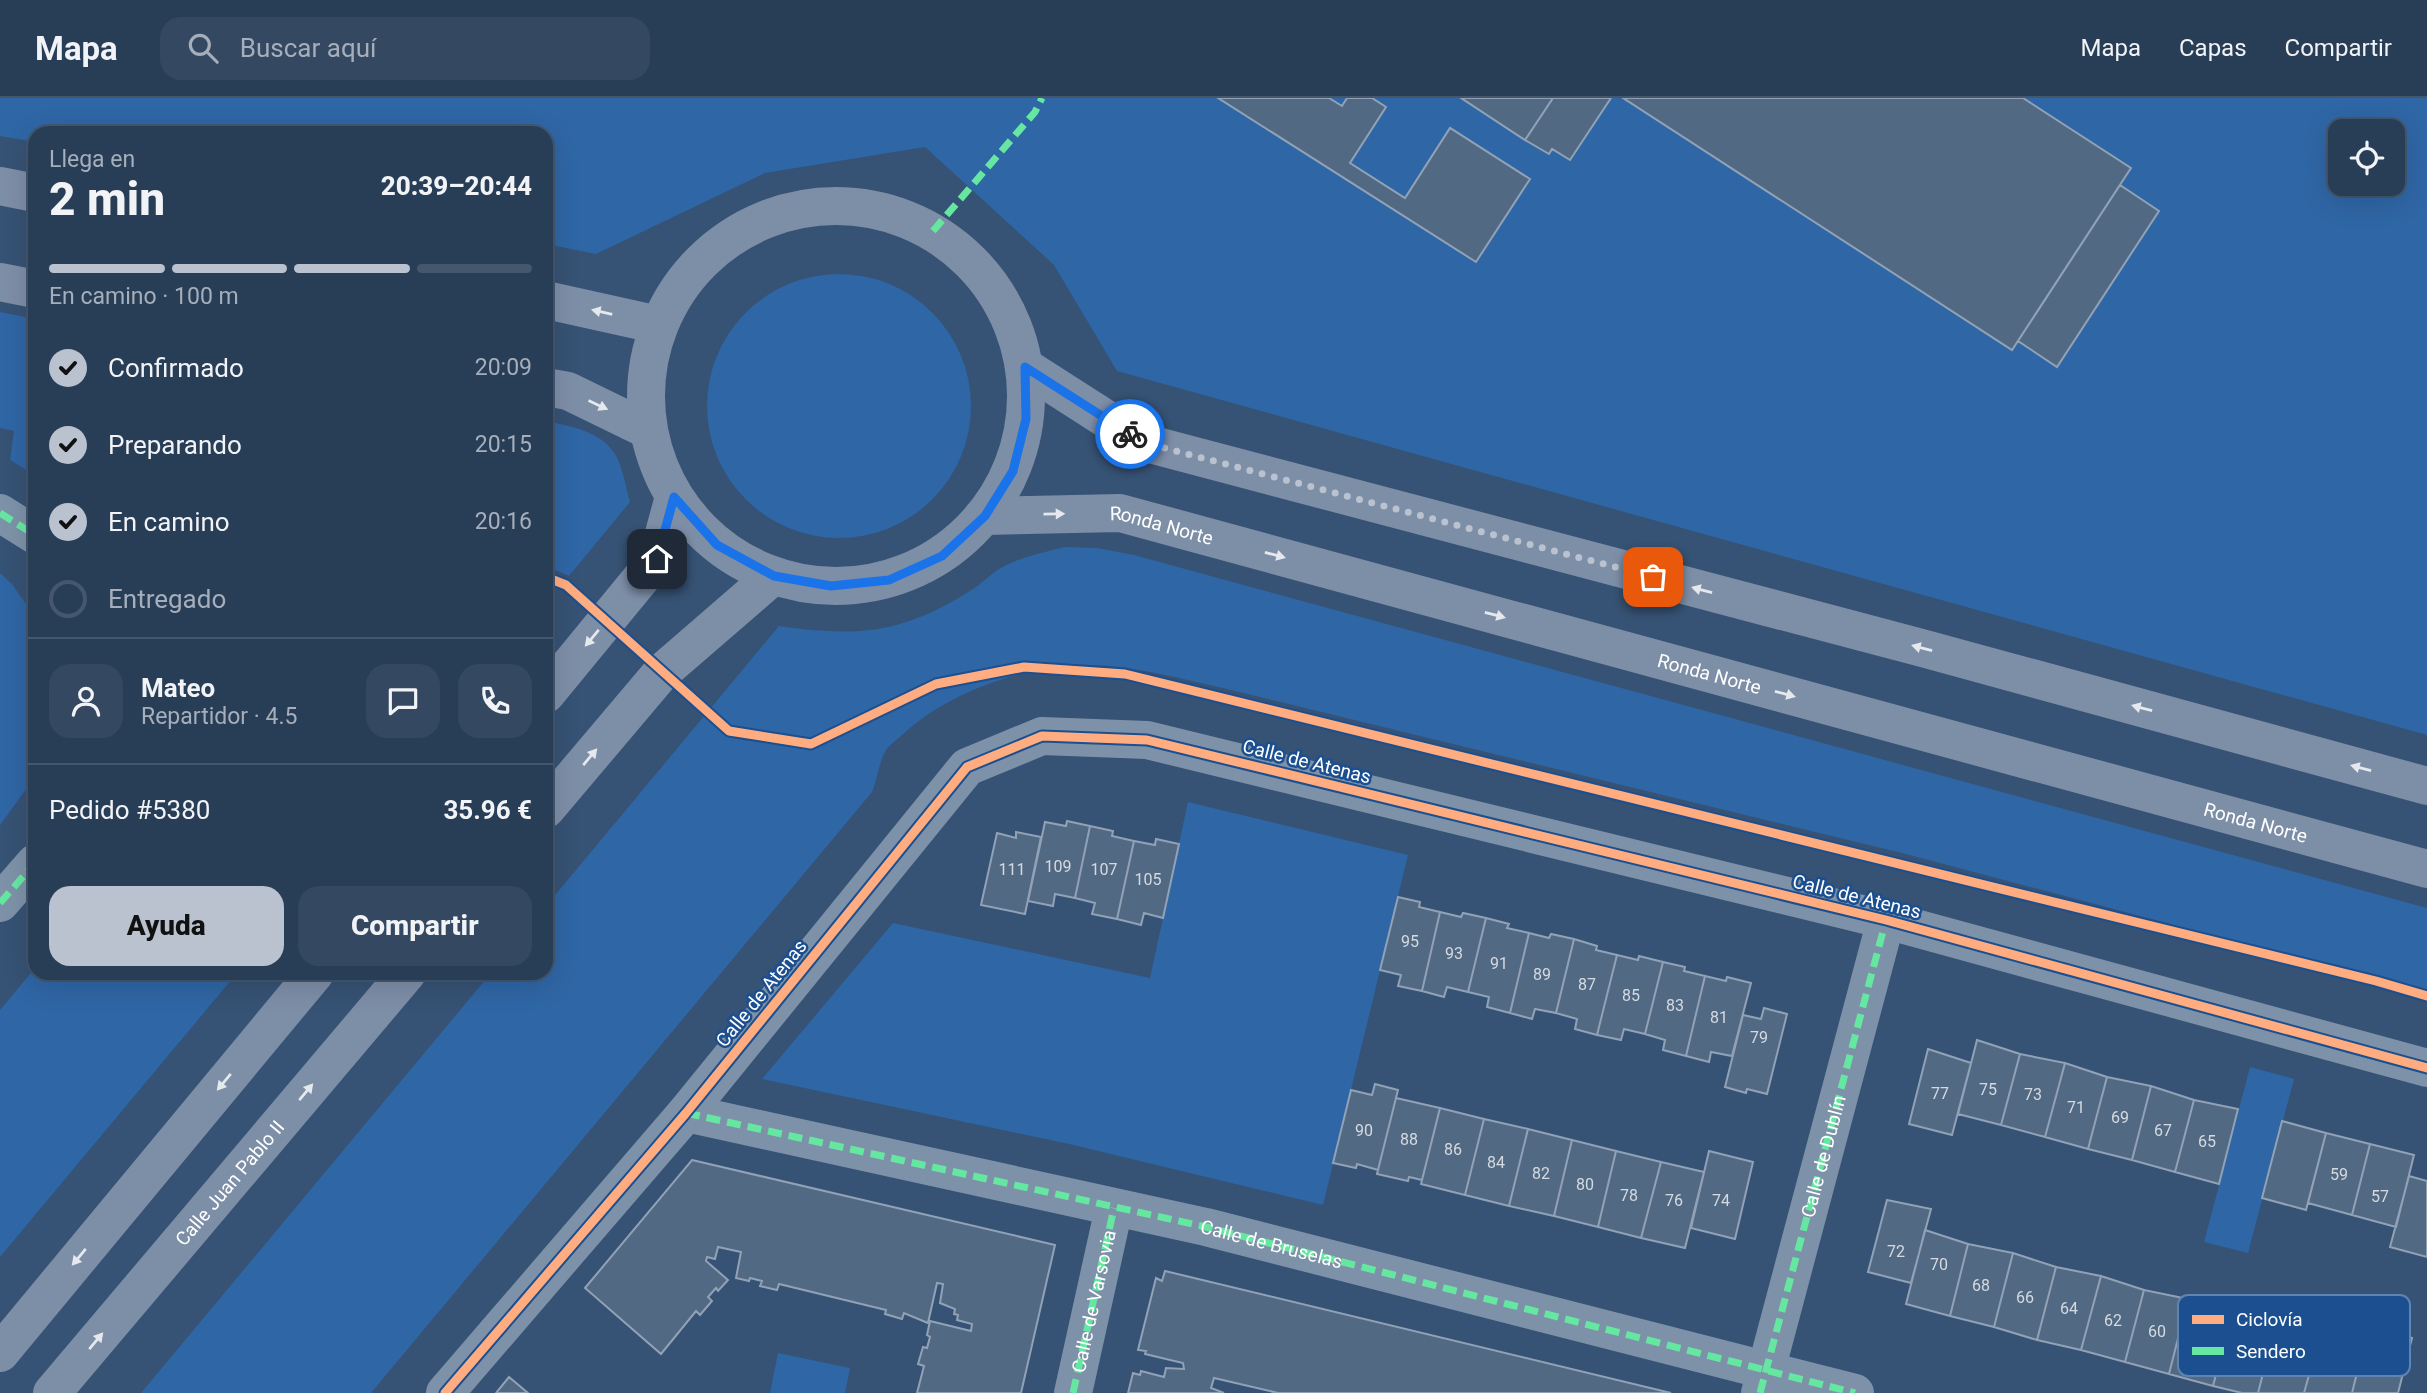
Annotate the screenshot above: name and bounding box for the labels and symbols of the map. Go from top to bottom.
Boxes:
one-way arrow [591,306,613,317]
one-way arrow [588,399,608,411]
courier [1095,399,1165,469]
street label: Ronda Norte [1109,502,1216,550]
one-way arrow [1043,509,1065,520]
pin [627,529,687,589]
pin [1623,547,1683,607]
one-way arrow [1265,551,1286,561]
one-way arrow [1691,584,1713,595]
one-way arrow [1484,610,1506,621]
one-way arrow [585,629,600,647]
one-way arrow [1911,642,1933,653]
street label: Ronda Norte [1655,649,1764,699]
one-way arrow [1775,690,1796,700]
one-way arrow [2131,702,2153,713]
street label: Calle de Atenas [1240,734,1373,789]
one-way arrow [582,748,598,766]
one-way arrow [2350,762,2372,773]
street label: Ronda Norte [2201,798,2310,848]
house number: 109 [1045,857,1071,876]
house number: 111 [999,860,1025,879]
house number: 107 [1091,860,1117,879]
street label: Calle de Atenas [1790,869,1923,924]
house number: 105 [1135,870,1161,889]
house number: 95 [1401,932,1419,951]
street label: Calle de Atenas [711,935,812,1052]
house number: 93 [1445,944,1463,963]
house number: 91 [1490,954,1508,973]
house number: 89 [1533,965,1551,984]
house number: 87 [1578,975,1596,994]
house number: 85 [1622,986,1640,1005]
house number: 83 [1666,996,1684,1015]
house number: 81 [1710,1008,1728,1027]
house number: 79 [1750,1028,1768,1047]
one-way arrow [217,1074,232,1091]
house number: 75 [1979,1080,1997,1099]
one-way arrow [298,1084,313,1101]
house number: 77 [1931,1084,1949,1103]
house number: 73 [2024,1085,2042,1104]
street label: Calle de Dublín [1796,1093,1851,1220]
house number: 71 [2067,1098,2085,1117]
house number: 69 [2111,1108,2129,1127]
street label: Calle Juan Pablo II [171,1116,289,1251]
house number: 90 [1355,1121,1373,1140]
house number: 67 [2154,1121,2172,1140]
house number: 88 [1400,1130,1418,1149]
house number: 65 [2198,1132,2216,1151]
house number: 86 [1444,1140,1462,1159]
house number: 84 [1487,1153,1505,1172]
house number: 82 [1532,1164,1550,1183]
house number: 59 [2330,1165,2348,1184]
house number: 80 [1576,1175,1594,1194]
house number: 78 [1620,1186,1638,1205]
house number: 57 [2371,1187,2389,1206]
house number: 76 [1665,1191,1683,1210]
house number: 74 [1712,1191,1730,1210]
street label: Calle de Bruselas [1198,1215,1345,1273]
street label: Calle de Varsovia [1067,1228,1121,1375]
house number: 72 [1887,1242,1905,1261]
one-way arrow [72,1249,87,1266]
house number: 70 [1930,1255,1948,1274]
house number: 68 [1972,1276,1990,1295]
house number: 66 [2016,1288,2034,1307]
legend [2178,1295,2410,1376]
house number: 64 [2060,1299,2078,1318]
text: Ciclovía [2236,1308,2303,1331]
house number: 62 [2104,1311,2122,1330]
house number: 60 [2148,1322,2166,1341]
one-way arrow [88,1332,104,1350]
text: Sendero [2236,1340,2306,1363]

